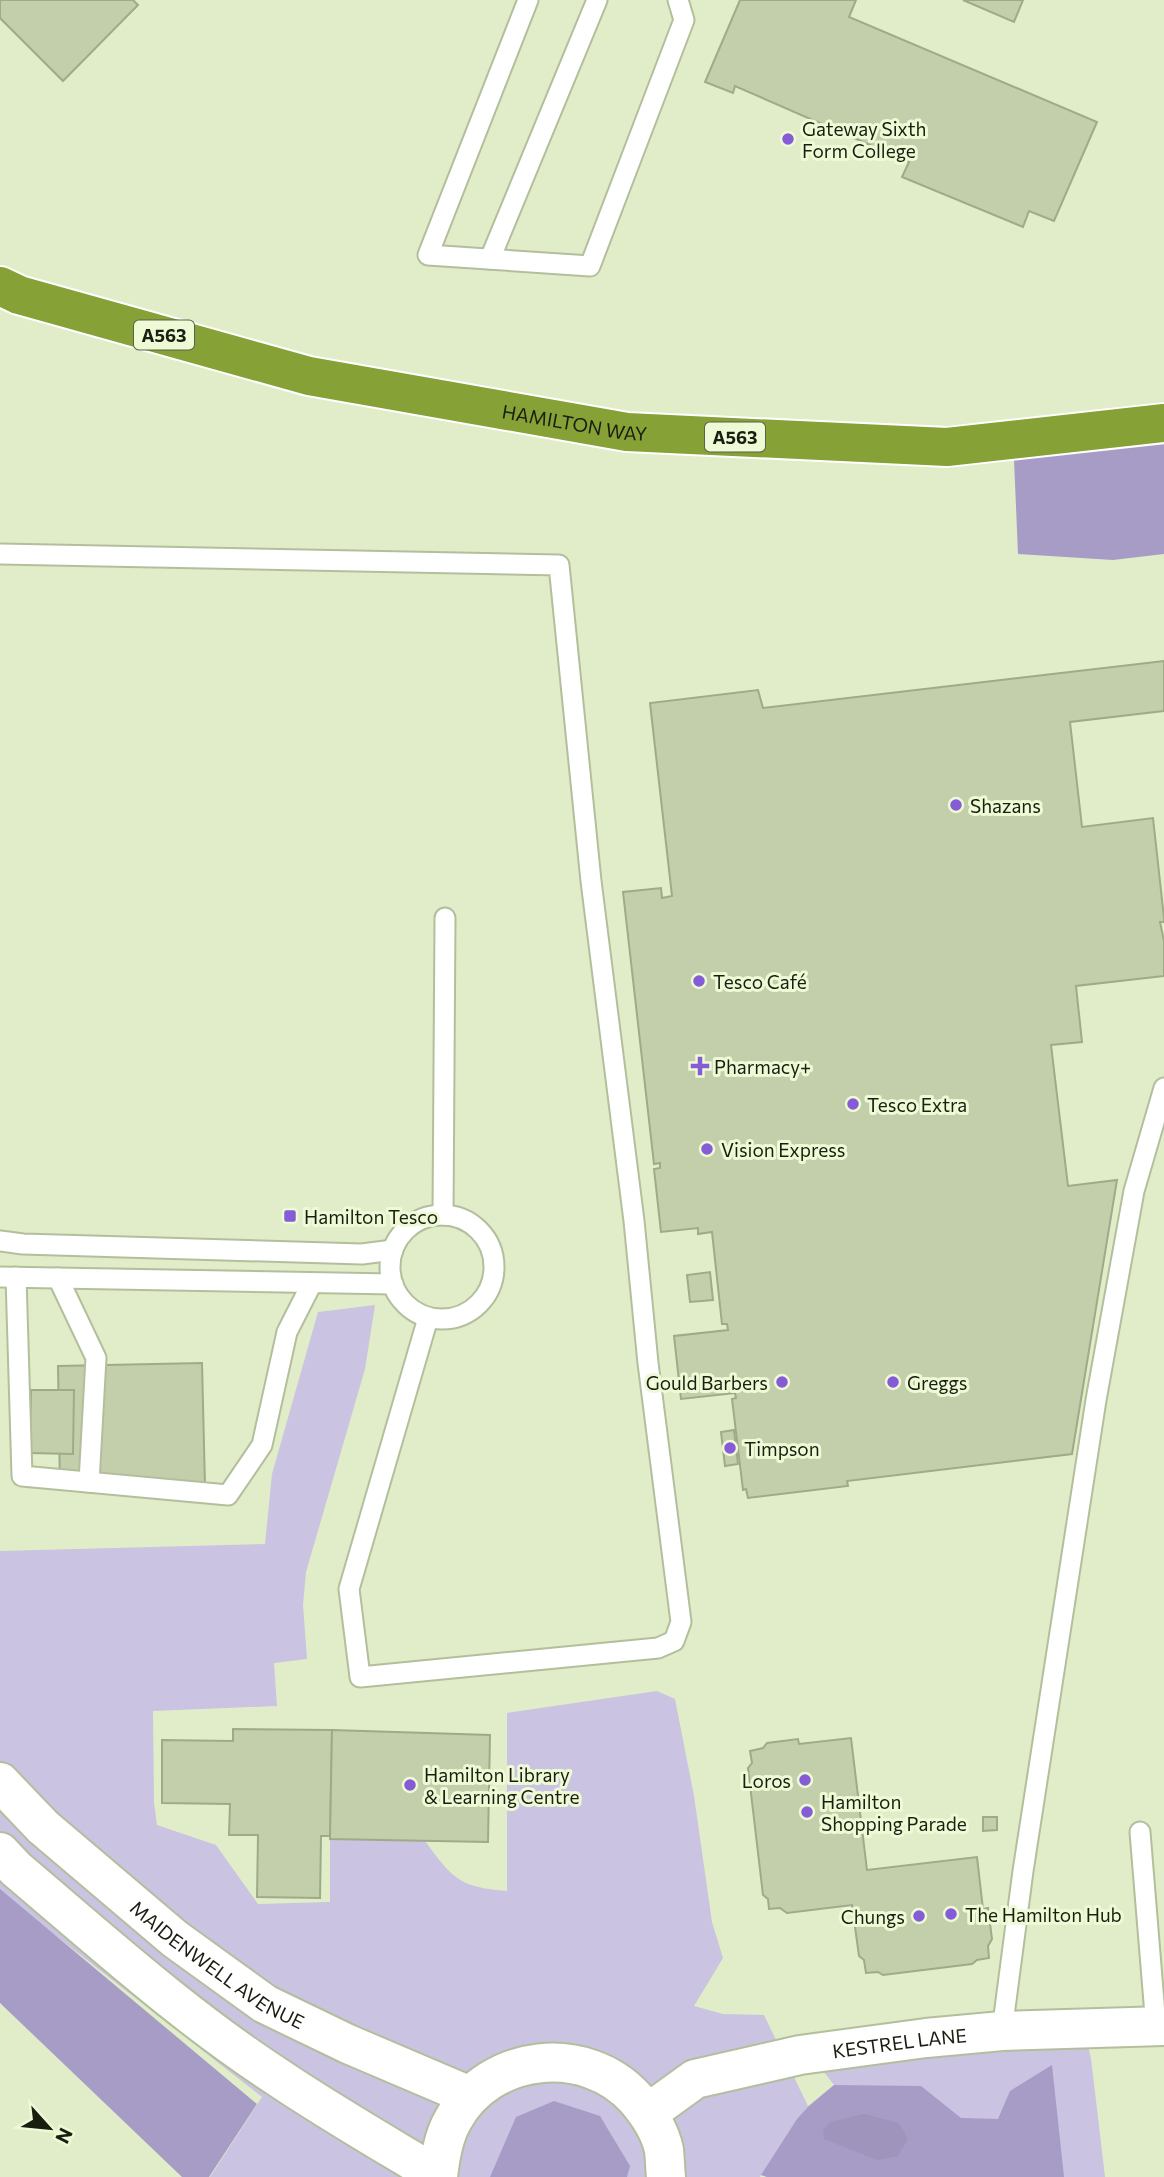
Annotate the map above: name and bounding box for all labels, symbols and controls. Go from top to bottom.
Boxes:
place label: Gateway Sixth Form College [802,117,926,162]
marker: Gateway Sixth Form College [780,131,796,147]
road number: A563 [134,320,194,349]
street label: HAMILTON WAY [500,399,648,444]
road number: A563 [705,422,765,452]
place label: Shazans [970,794,1041,817]
marker: Shazans [948,797,964,813]
place label: Tesco Café [713,970,807,993]
marker: Tesco Café [691,973,707,989]
place label: Pharmacy+ [714,1055,811,1078]
marker: Pharmacy+ [692,1058,708,1074]
place label: Tesco Extra [867,1093,967,1116]
marker: Tesco Extra [845,1096,861,1112]
place label: Vision Express [721,1138,846,1161]
marker: Vision Express [699,1141,715,1157]
place label: Hamilton Tesco [304,1205,438,1228]
marker: Hamilton Tesco [282,1208,298,1224]
place label: Gould Barbers [646,1371,768,1394]
place label: Greggs [907,1371,967,1394]
marker: Gould Barbers [774,1374,790,1390]
marker: Greggs [885,1374,901,1390]
place label: Timpson [744,1437,820,1460]
marker: Timpson [722,1440,738,1456]
place label: Hamilton Library & Learning Centre [424,1763,580,1808]
place label: Loros [742,1769,791,1792]
marker: Loros [797,1772,813,1788]
marker: Hamilton Library & Learning Centre [402,1777,418,1793]
place label: Hamilton Shopping Parade [821,1790,967,1835]
marker: Hamilton Shopping Parade [799,1804,815,1820]
street label: MAIDENWELL AVENUE [126,1895,308,2033]
place label: The Hamilton Hub [965,1903,1122,1926]
place label: Chungs [841,1905,905,1928]
marker: The Hamilton Hub [943,1906,959,1922]
marker: Chungs [911,1908,927,1924]
street label: KESTREL LANE [831,2023,968,2062]
north arrow [14,2093,84,2163]
text: N [51,2124,78,2148]

